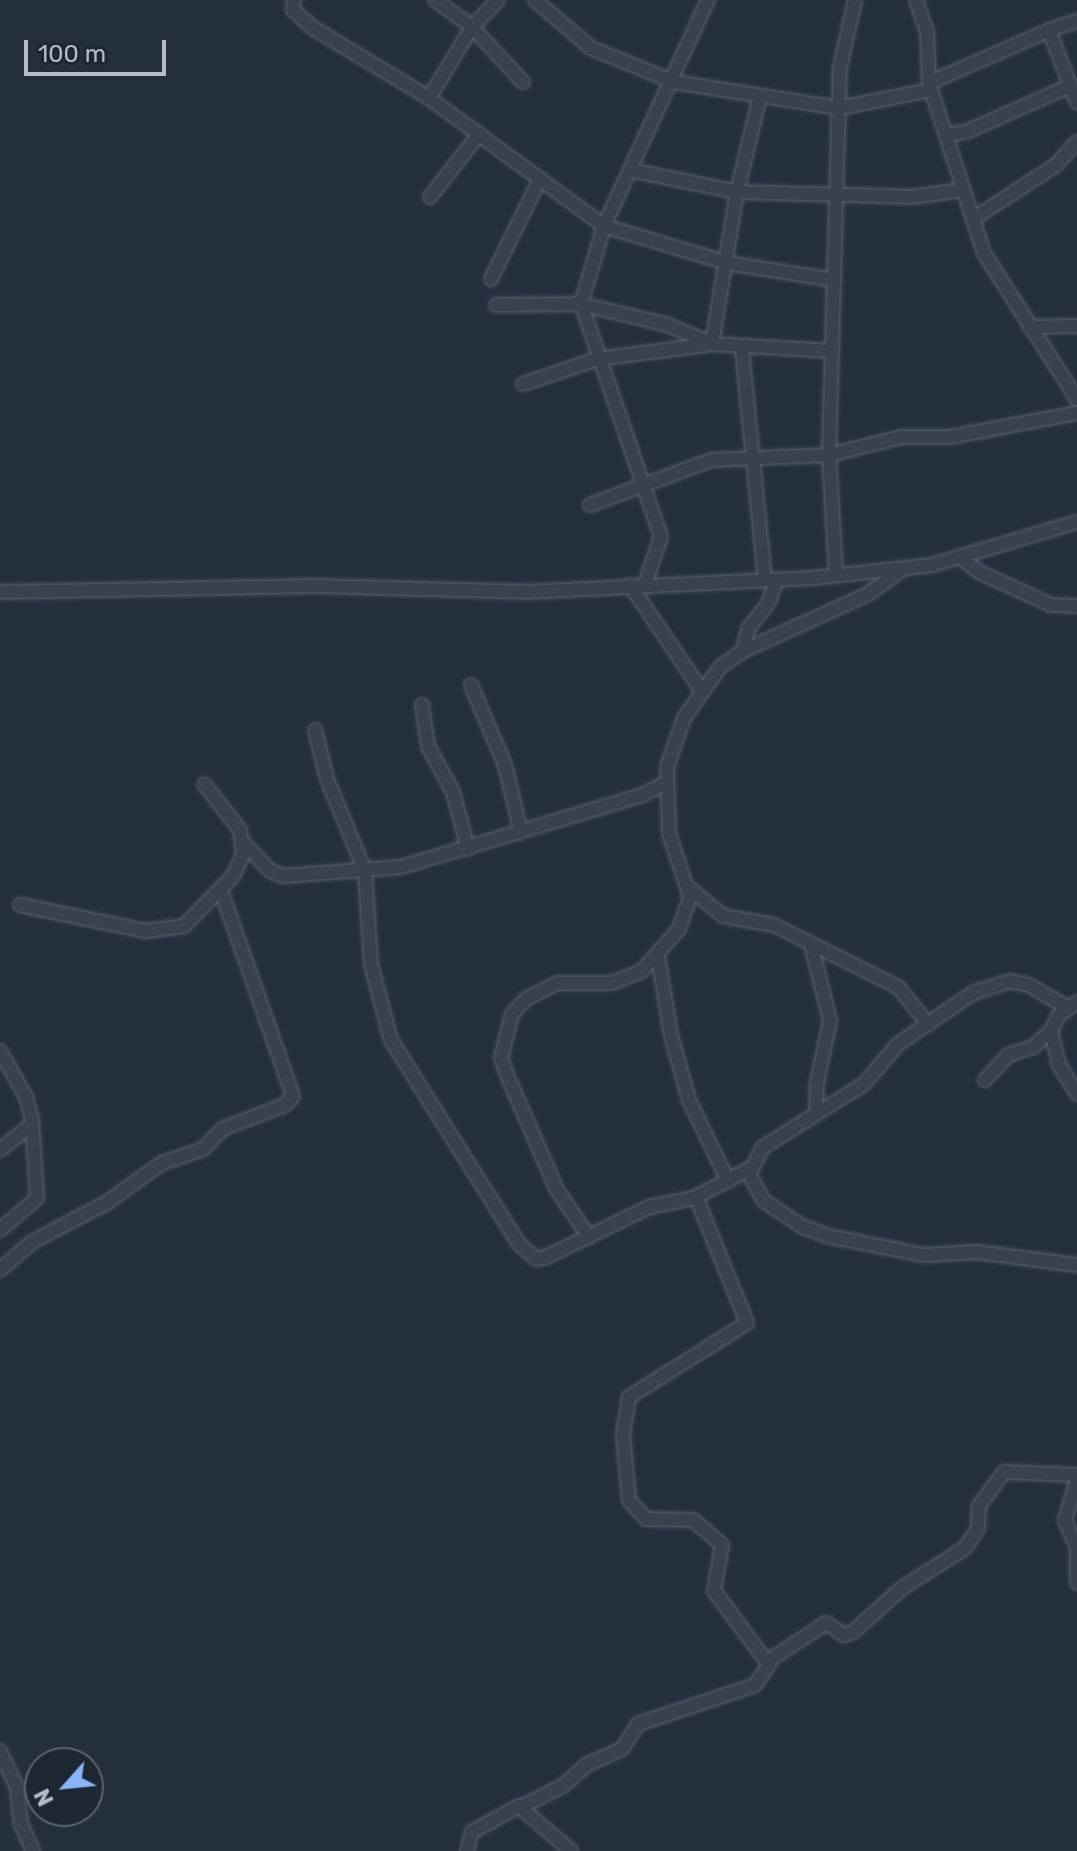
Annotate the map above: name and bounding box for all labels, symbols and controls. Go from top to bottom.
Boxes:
scale bar [28,24,170,74]
text: 100 m [38,40,106,68]
north arrow [24,1747,104,1827]
text: N [28,1784,60,1810]

